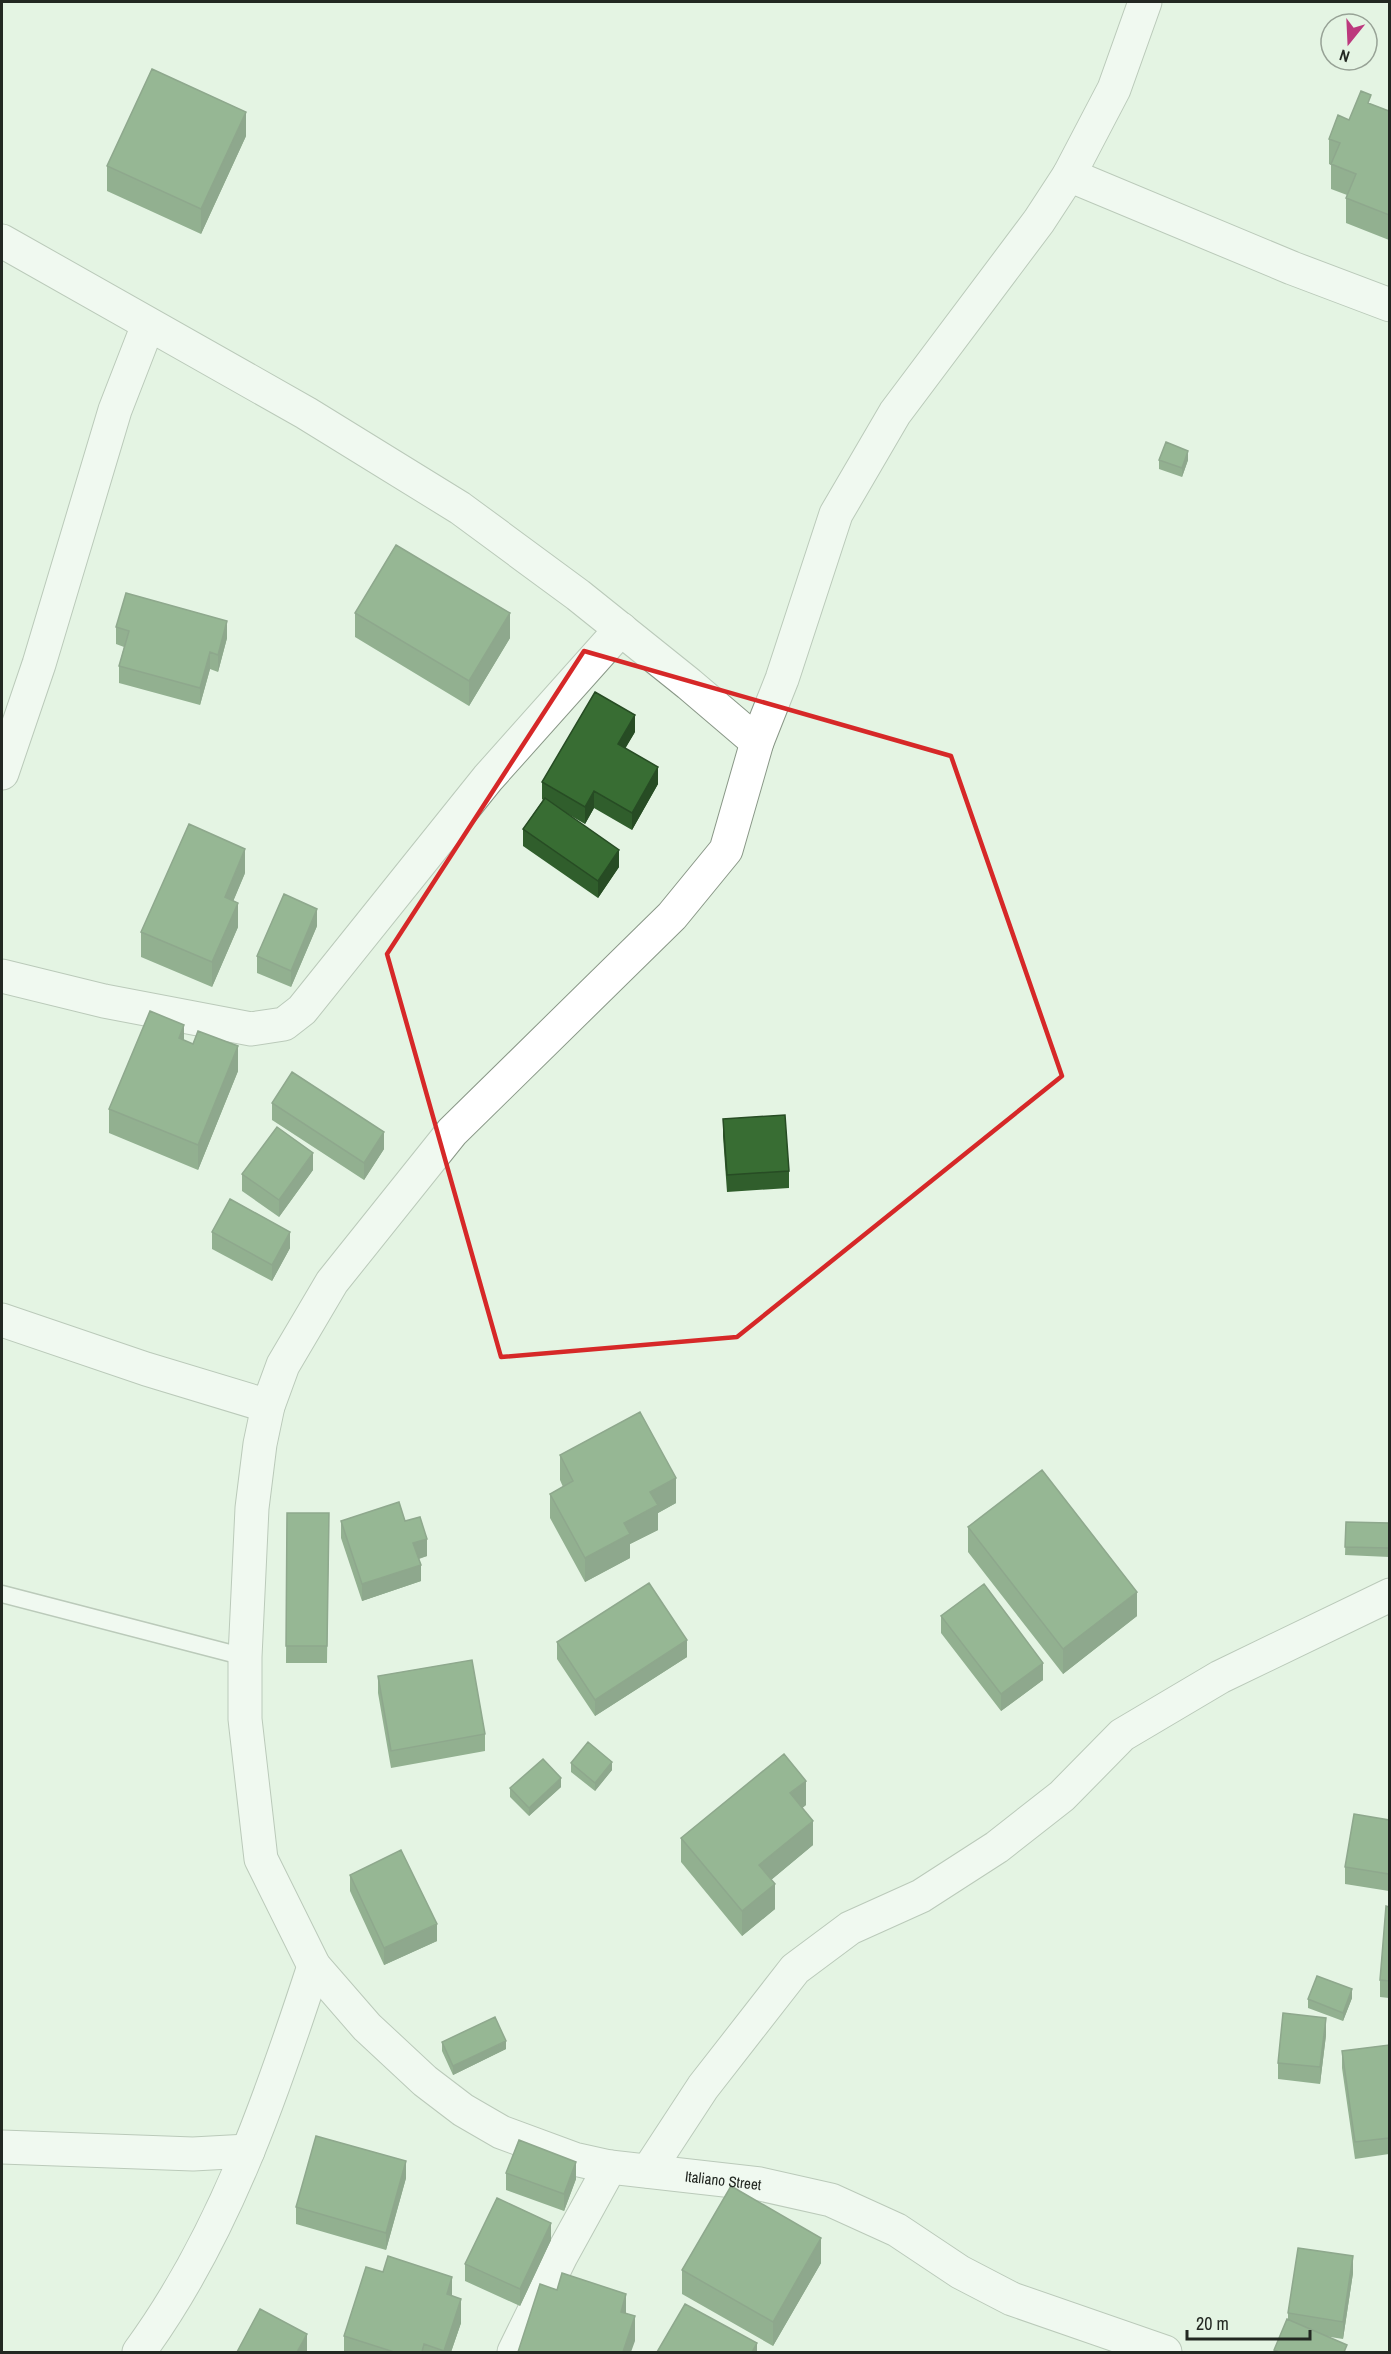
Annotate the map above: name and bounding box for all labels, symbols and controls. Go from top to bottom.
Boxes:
north arrow [1319,12,1379,72]
text: N [1336,44,1352,68]
street label: Italiano Street [684,2165,763,2195]
scale bar [1187,2303,1310,2341]
text: 20 m [1196,2311,1229,2336]

